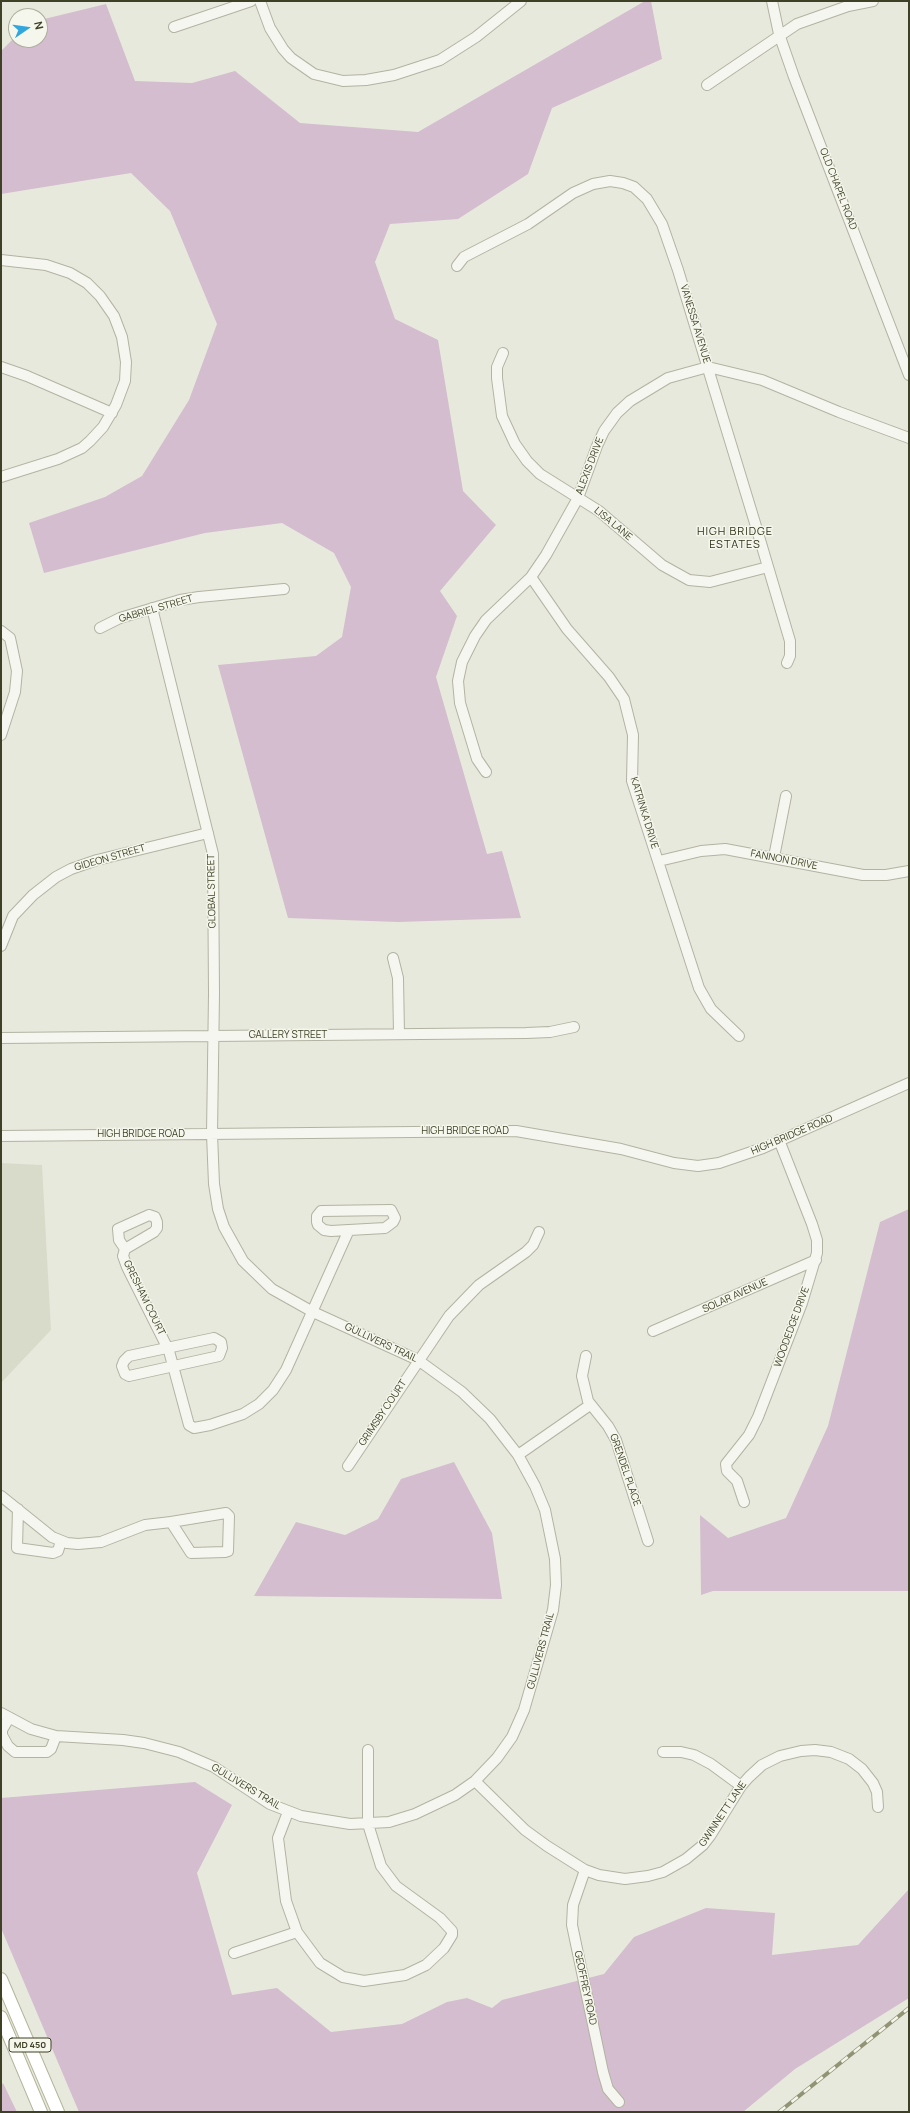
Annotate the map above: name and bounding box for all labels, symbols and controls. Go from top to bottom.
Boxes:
north arrow [8,8,48,48]
text: N [31,20,47,31]
street label: OLD CHAPEL ROAD [817,146,859,232]
street label: VANESSA AVENUE [677,283,713,365]
street label: ALEXIS DRIVE [574,435,606,497]
street label: LISA LANE [592,505,634,543]
district label: HIGH BRIDGE ESTATES [697,525,773,551]
street label: GABRIEL STREET [118,593,194,625]
street label: KATRINKA DRIVE [627,776,661,850]
street label: GIDEON STREET [73,842,147,874]
street label: FANNON DRIVE [749,848,819,872]
street label: GLOBAL STREET [205,854,219,928]
street label: GALLERY STREET [249,1029,327,1041]
street label: HIGH BRIDGE ROAD [749,1112,835,1158]
street label: HIGH BRIDGE ROAD [421,1125,509,1137]
street label: HIGH BRIDGE ROAD [97,1128,185,1140]
street label: GRESHAM COURT [121,1258,167,1338]
street label: SOLAR AVENUE [701,1276,769,1316]
street label: WOODEDGE DRIVE [772,1285,812,1369]
street label: GULLIVERS TRAIL [343,1321,419,1365]
street label: GRIMSBY COURT [356,1378,410,1448]
street label: GRENDEL PLACE [607,1432,643,1508]
street label: GULLIVERS TRAIL [525,1611,557,1691]
street label: GULLIVERS TRAIL [209,1762,283,1812]
street label: GWINNETT LANE [697,1779,749,1849]
street label: GEOFFREY ROAD [571,1950,599,2026]
road number: MD 450 [9,2038,51,2052]

